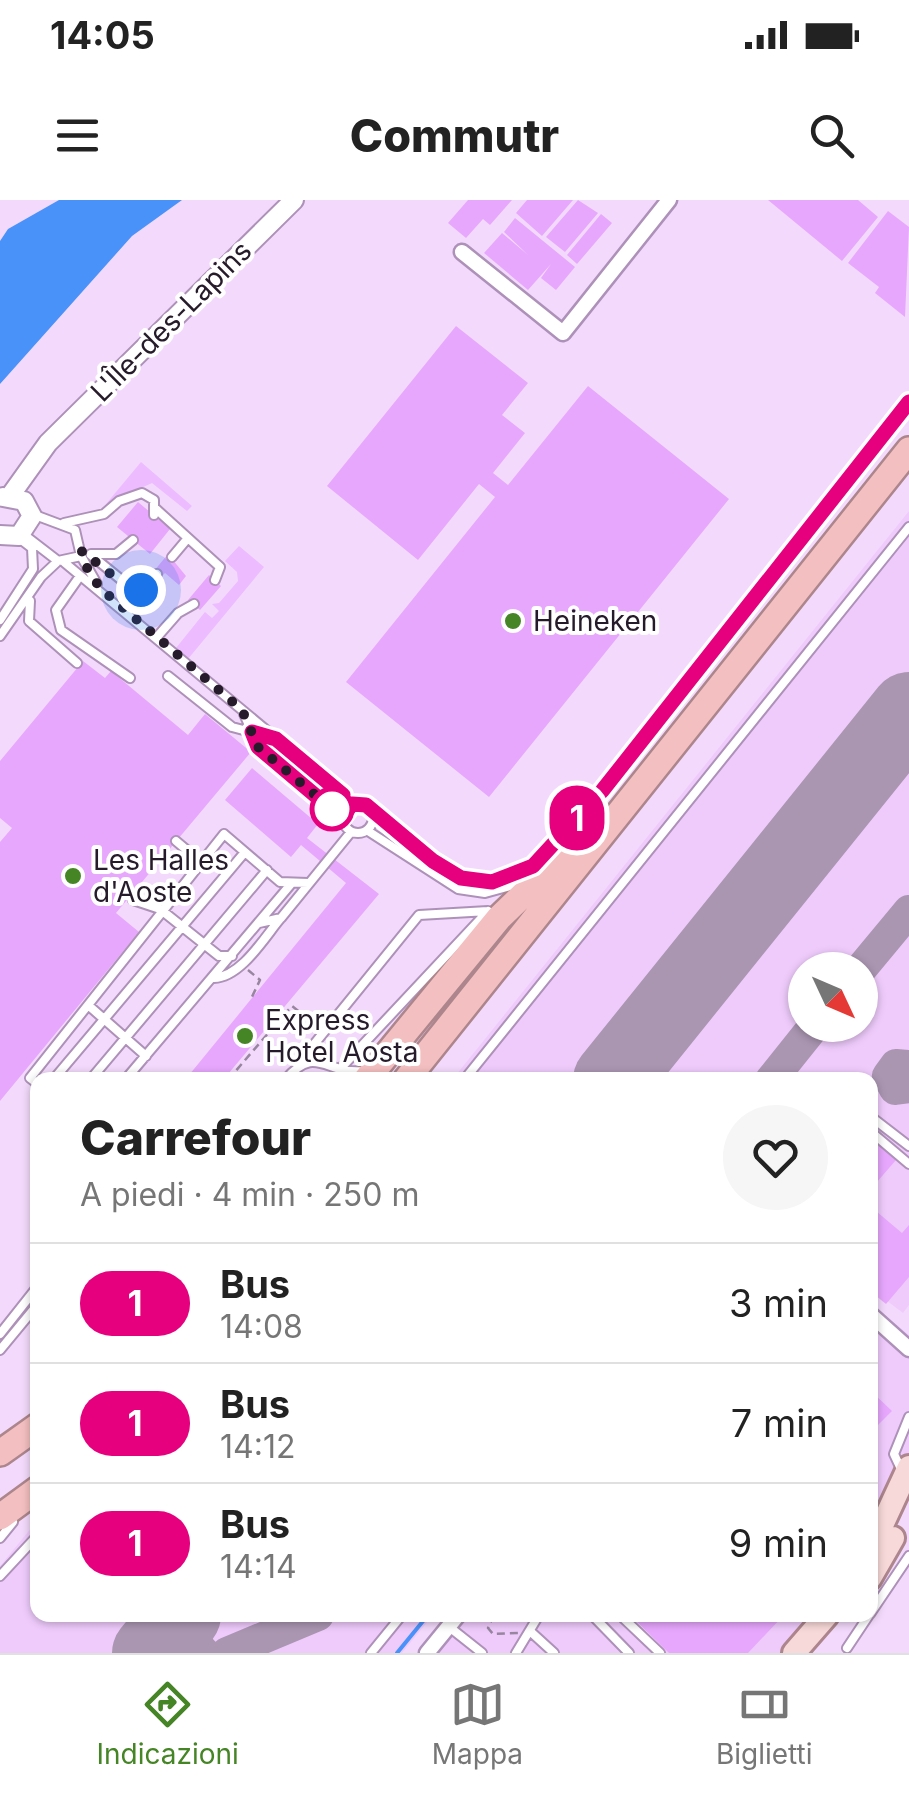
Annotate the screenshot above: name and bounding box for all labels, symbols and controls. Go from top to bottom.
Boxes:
text: 14:05 [50,12,155,58]
icon: menu [50,108,105,163]
text: Commutr [350,108,559,163]
icon: search [804,108,859,163]
street label: L'Île-des-Lapins [84,234,258,408]
your location [116,565,166,615]
place label: Heineken [533,604,657,638]
marker: Heineken [502,610,524,632]
line badge: 1 [544,786,610,850]
unlabelled marker [311,788,353,830]
text: 1 [569,797,585,839]
place label: Les Halles d'Aoste [93,843,229,909]
marker: Les Halles d'Aoste [62,865,84,887]
north arrow [788,952,878,1042]
map controls [788,952,878,1042]
place label: Express Hotel Aosta [265,1003,418,1069]
marker: Express Hotel Aosta [234,1025,256,1047]
button: heart [723,1105,828,1210]
text: Carrefour [80,1108,311,1167]
text: A piedi · 4 min · 250 m [80,1175,419,1214]
text: Bus [220,1261,290,1307]
text: 3 min [729,1280,828,1326]
text: 1 [127,1282,143,1324]
text: 14:08 [220,1307,303,1346]
text: Bus [220,1381,290,1427]
text: 7 min [731,1400,828,1446]
text: 1 [127,1402,143,1444]
text: 14:12 [220,1427,295,1466]
text: Bus [220,1501,290,1547]
text: 9 min [729,1520,828,1566]
text: 1 [127,1522,143,1564]
text: 14:14 [220,1547,297,1586]
tab: Indicazioni [96,1677,239,1771]
tab: Mappa [432,1677,523,1771]
tab: Biglietti [716,1677,813,1771]

